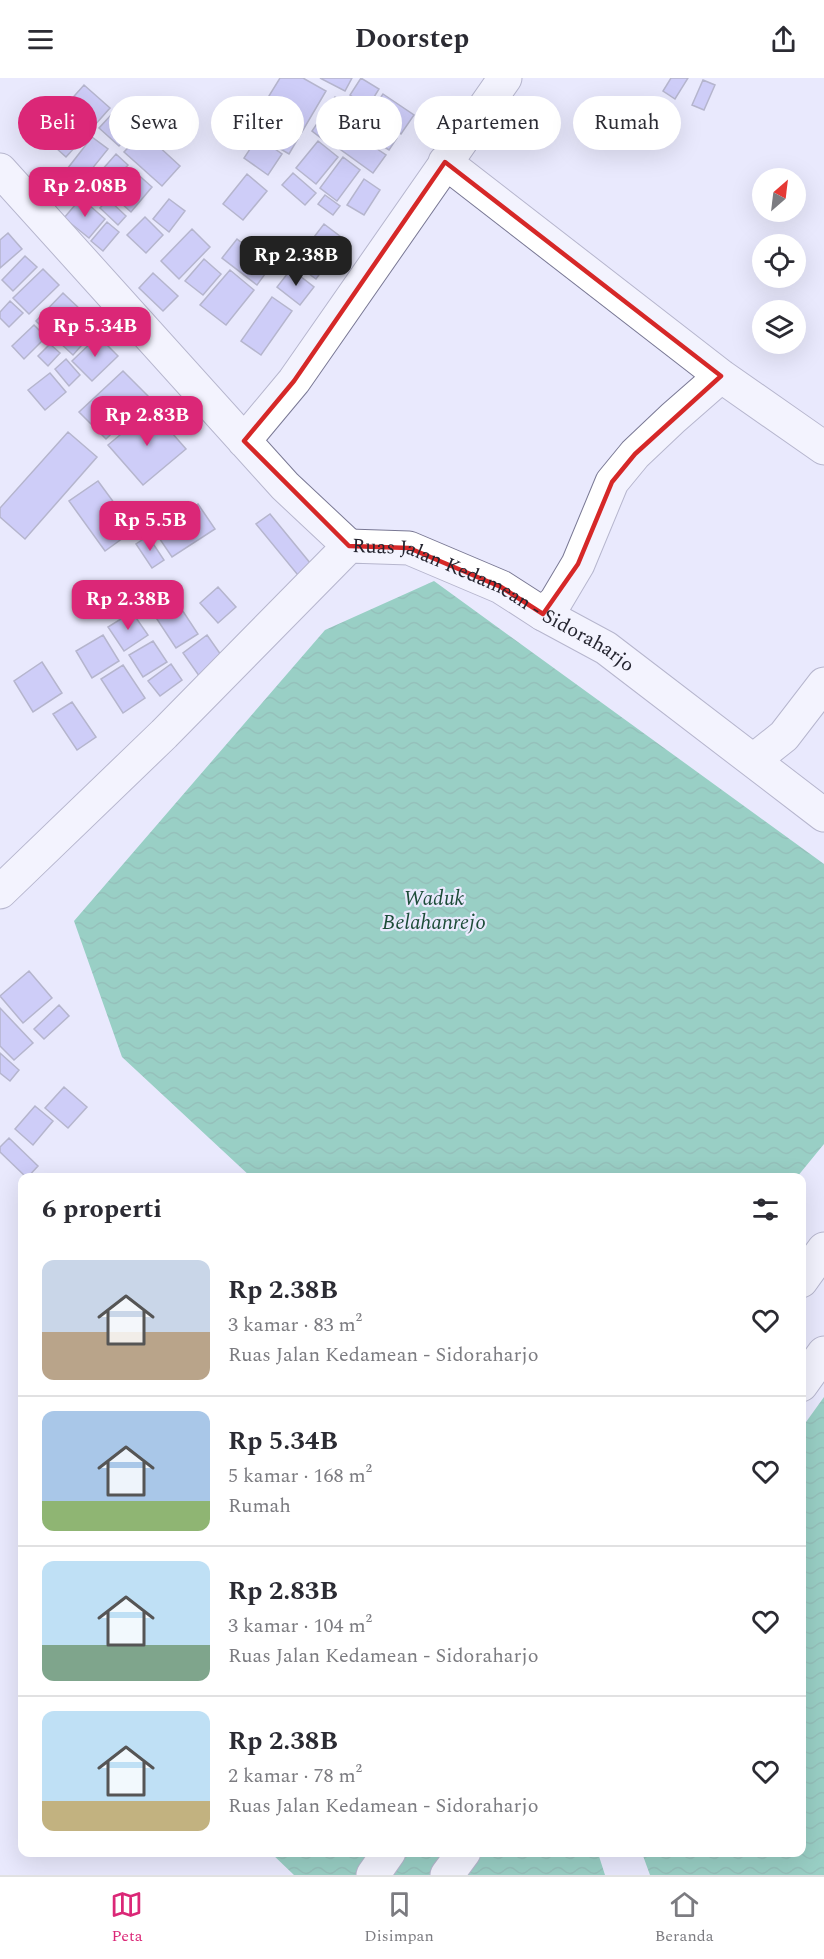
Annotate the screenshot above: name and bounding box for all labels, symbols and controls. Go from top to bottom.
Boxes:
text: Doorstep [355,18,469,60]
icon: menu [24,23,57,56]
icon: share [767,23,800,56]
chip: Beli [18,96,97,150]
chip: Sewa [109,96,199,150]
chip: Filter [211,96,304,150]
chip: Baru [316,96,402,150]
chip: Apartemen [414,96,561,150]
chip: Rumah [573,96,681,150]
pin: Rp 2.08B [23,167,147,218]
north arrow [752,168,806,222]
map controls [752,168,806,354]
text: Rp 2.08B [43,171,127,201]
button: locate [752,234,806,288]
pin: Rp 2.38B [234,236,358,287]
text: Rp 2.38B [254,240,338,270]
button: layers [752,300,806,354]
pin: Rp 5.34B [33,307,157,358]
text: Rp 5.34B [53,311,137,341]
pin: Rp 2.83B [85,396,209,447]
text: Rp 2.83B [105,400,189,430]
pin: Rp 5.5B [95,501,205,552]
text: Rp 5.5B [113,505,187,535]
street label: Ruas Jalan Kedamean - Sidoraharjo [352,531,641,680]
pin: Rp 2.38B [66,580,190,631]
text: Rp 2.38B [86,584,170,614]
water label: Waduk Belahanrejo [382,883,486,939]
text: 6 properti [42,1189,162,1229]
icon: filters [749,1193,782,1226]
text: Rp 2.38B [228,1270,338,1310]
icon: home [90,1284,162,1356]
icon: heart [749,1304,782,1337]
text: 3 kamar · 83 m² [228,1310,362,1340]
text: Ruas Jalan Kedamean - Sidoraharjo [228,1340,539,1370]
text: Rp 5.34B [228,1421,338,1461]
icon: home [90,1435,162,1507]
icon: heart [749,1455,782,1488]
text: 5 kamar · 168 m² [228,1461,372,1491]
text: Rumah [228,1491,291,1521]
text: Rp 2.83B [228,1571,338,1611]
icon: home [90,1585,162,1657]
icon: heart [749,1605,782,1638]
text: 3 kamar · 104 m² [228,1611,372,1641]
text: Ruas Jalan Kedamean - Sidoraharjo [228,1641,539,1671]
text: Rp 2.38B [228,1721,338,1761]
icon: home [90,1735,162,1807]
icon: heart [749,1755,782,1788]
text: 2 kamar · 78 m² [228,1761,362,1791]
text: Ruas Jalan Kedamean - Sidoraharjo [228,1791,539,1821]
tab: Peta [110,1888,143,1948]
tab: Disimpan [364,1888,434,1948]
tab: Beranda [655,1888,714,1948]

